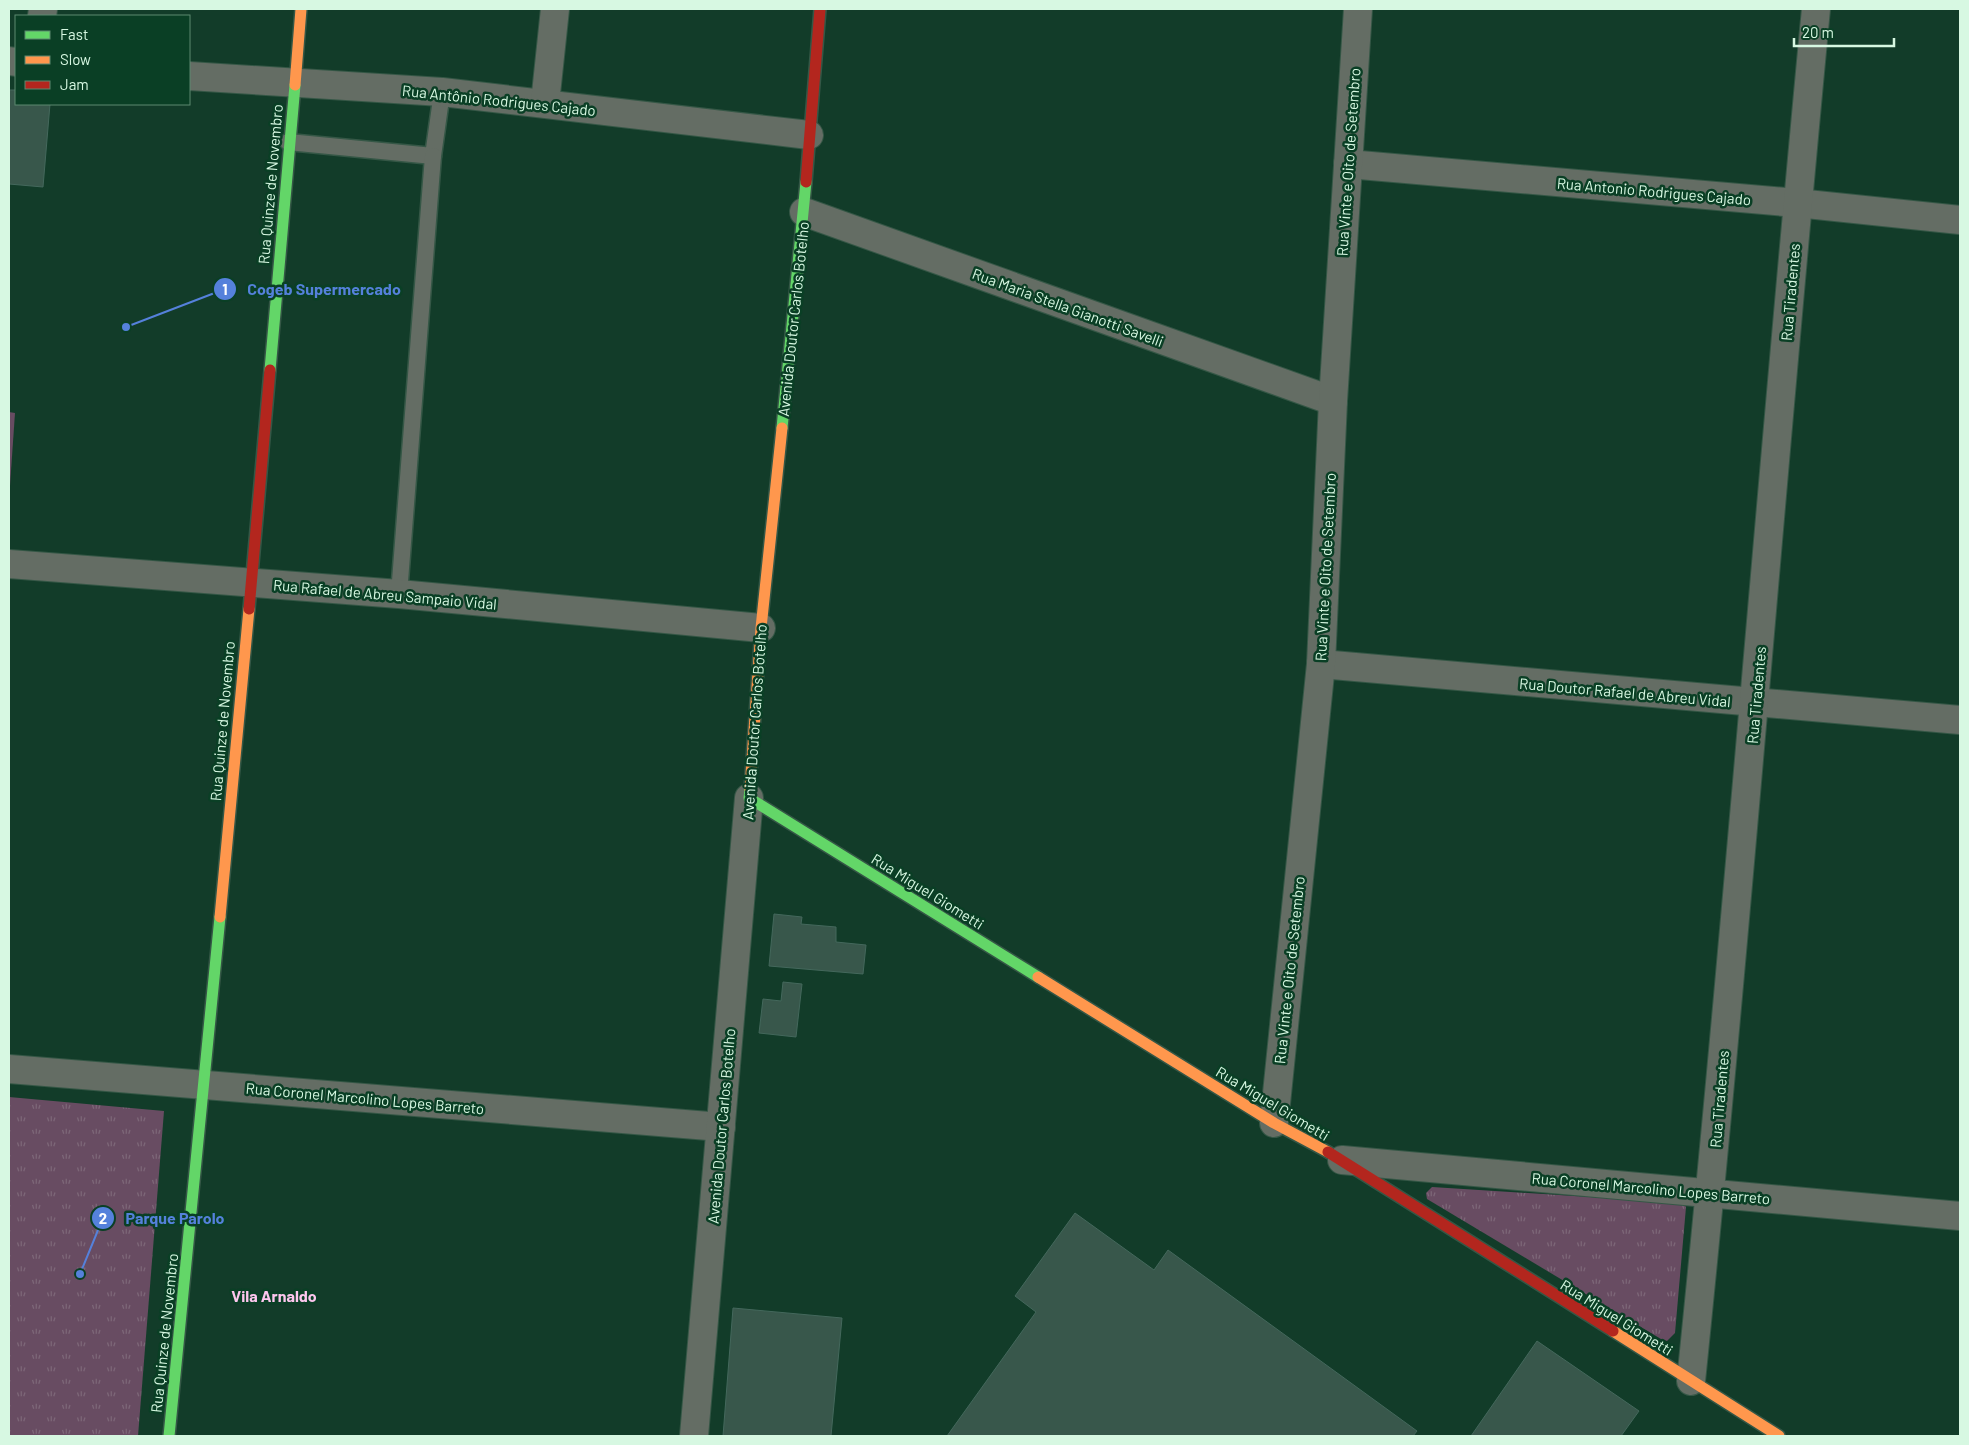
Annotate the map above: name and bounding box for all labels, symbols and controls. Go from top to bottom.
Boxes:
legend [15,15,190,105]
scale bar [1794,15,1894,47]
text: 20 m [1802,23,1834,41]
text: Fast [60,25,88,43]
text: Slow [60,50,91,68]
street label: Rua Vinte e Oito de Setembro [1332,67,1364,257]
text: Jam [60,75,89,93]
street label: Rua Antônio Rodrigues Cajado [401,81,597,119]
street label: Rua Quinze de Novembro [254,103,286,265]
street label: Rua Antonio Rodrigues Cajado [1556,174,1752,208]
street label: Avenida Doutor Carlos Botelho [774,221,812,417]
street label: Rua Tiradentes [1777,243,1803,341]
street label: Rua Maria Stella Gianotti Savelli [970,264,1166,350]
callout: Cogeb Supermercado [213,274,411,305]
text: Cogeb Supermercado [247,279,401,298]
text: 1 [222,280,228,298]
street label: Rua Vinte e Oito de Setembro [1311,472,1339,662]
street label: Rua Rafael de Abreu Sampaio Vidal [272,575,498,613]
street label: Avenida Doutor Carlos Botelho [738,624,770,820]
street label: Rua Quinze de Novembro [206,640,238,802]
street label: Rua Tiradentes [1743,646,1769,744]
street label: Rua Doutor Rafael de Abreu Vidal [1519,674,1731,710]
street label: Rua Miguel Giometti [868,849,988,933]
street label: Rua Vinte e Oito de Setembro [1270,875,1308,1065]
street label: Avenida Doutor Carlos Botelho [703,1028,739,1224]
street label: Rua Tiradentes [1706,1050,1732,1148]
street label: Rua Miguel Giometti [1213,1062,1333,1144]
street label: Rua Coronel Marcolino Lopes Barreto [245,1079,485,1117]
street label: Rua Coronel Marcolino Lopes Barreto [1531,1169,1771,1207]
callout: Parque Parolo [91,1203,234,1234]
text: Parque Parolo [126,1208,225,1227]
text: 2 [99,1209,107,1227]
street label: Rua Quinze de Novembro [147,1252,181,1414]
street label: Rua Miguel Giometti [1557,1275,1677,1359]
district label: Vila Arnaldo [231,1286,317,1305]

